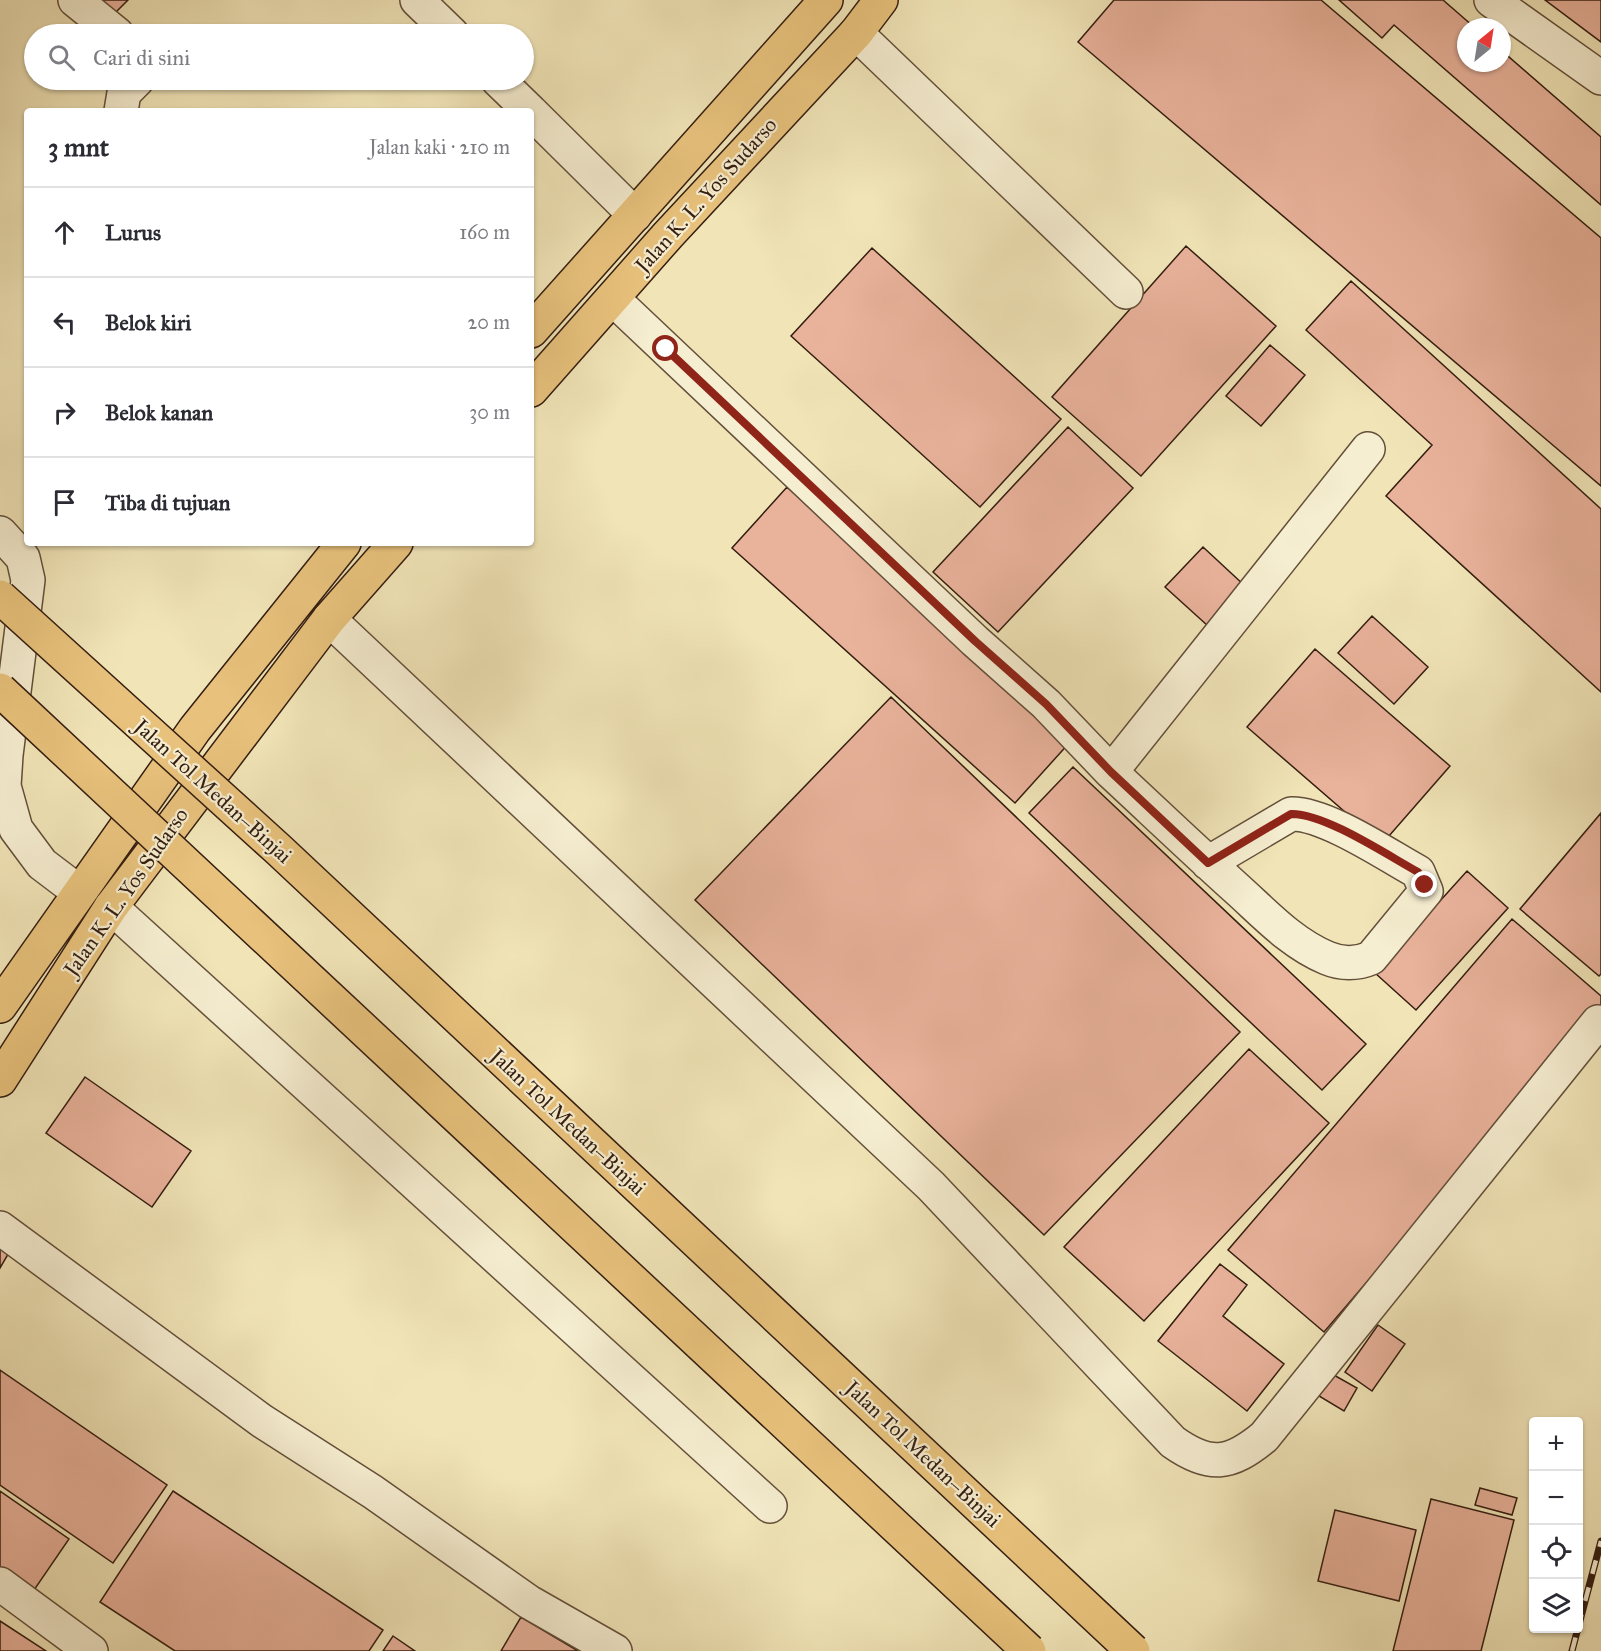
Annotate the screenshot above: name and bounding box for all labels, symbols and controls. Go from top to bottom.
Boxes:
north arrow [1457,18,1511,72]
search box [24,24,534,90]
icon: search [45,41,78,74]
text: Cari di sini [93,44,190,71]
street label: Jalan K. L. Yos Sudarso [628,112,783,279]
text: 3 mnt [48,131,109,163]
text: Jalan kaki · 210 m [369,135,510,159]
icon: ahead [48,216,81,249]
text: Lurus [105,219,161,246]
text: 160 m [459,220,510,244]
icon: left [48,306,81,339]
text: Belok kiri [105,309,191,336]
text: 20 m [467,310,510,334]
route start [652,335,678,361]
icon: right [48,396,81,429]
text: Belok kanan [105,399,213,426]
text: 30 m [469,400,510,424]
icon: arrive [48,486,81,519]
text: Tiba di tujuan [105,489,230,516]
street label: Jalan Tol Medan–Binjai [127,712,297,869]
street label: Jalan K. L. Yos Sudarso [57,803,194,983]
route end [1411,871,1437,897]
street label: Jalan Tol Medan–Binjai [483,1042,651,1201]
street label: Jalan Tol Medan–Binjai [838,1374,1006,1533]
map controls [1529,1417,1583,1633]
button: + [1529,1417,1583,1471]
button: − [1529,1471,1583,1525]
button: locate [1529,1525,1583,1579]
button: layers [1529,1579,1583,1633]

